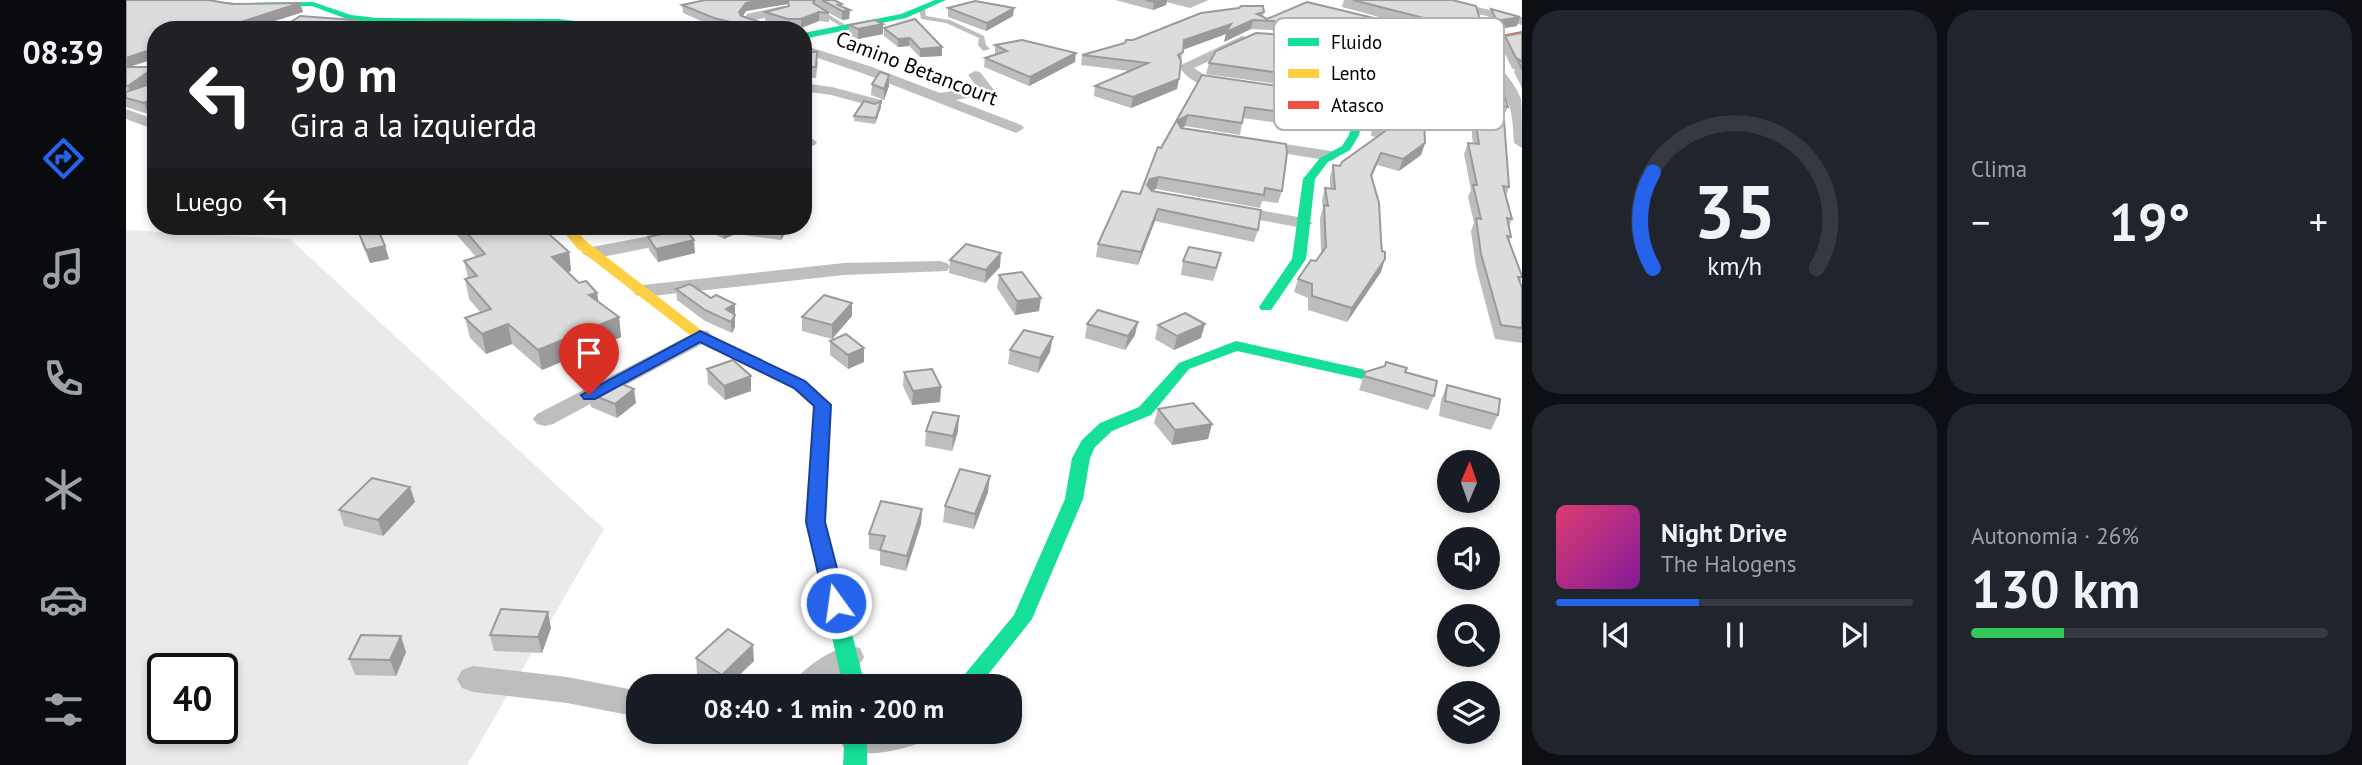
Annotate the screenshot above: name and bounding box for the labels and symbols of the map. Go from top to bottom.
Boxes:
legend [1274,18,1504,130]
street label: Camino Betancourt [832,25,1002,111]
text: Fluido [1331,30,1382,54]
text: Lento [1331,61,1376,85]
text: Atasco [1331,93,1384,117]
pin [559,323,619,395]
north arrow [1437,450,1500,513]
position arrow [799,566,873,640]
speed limit sign: 40 [147,653,238,744]

